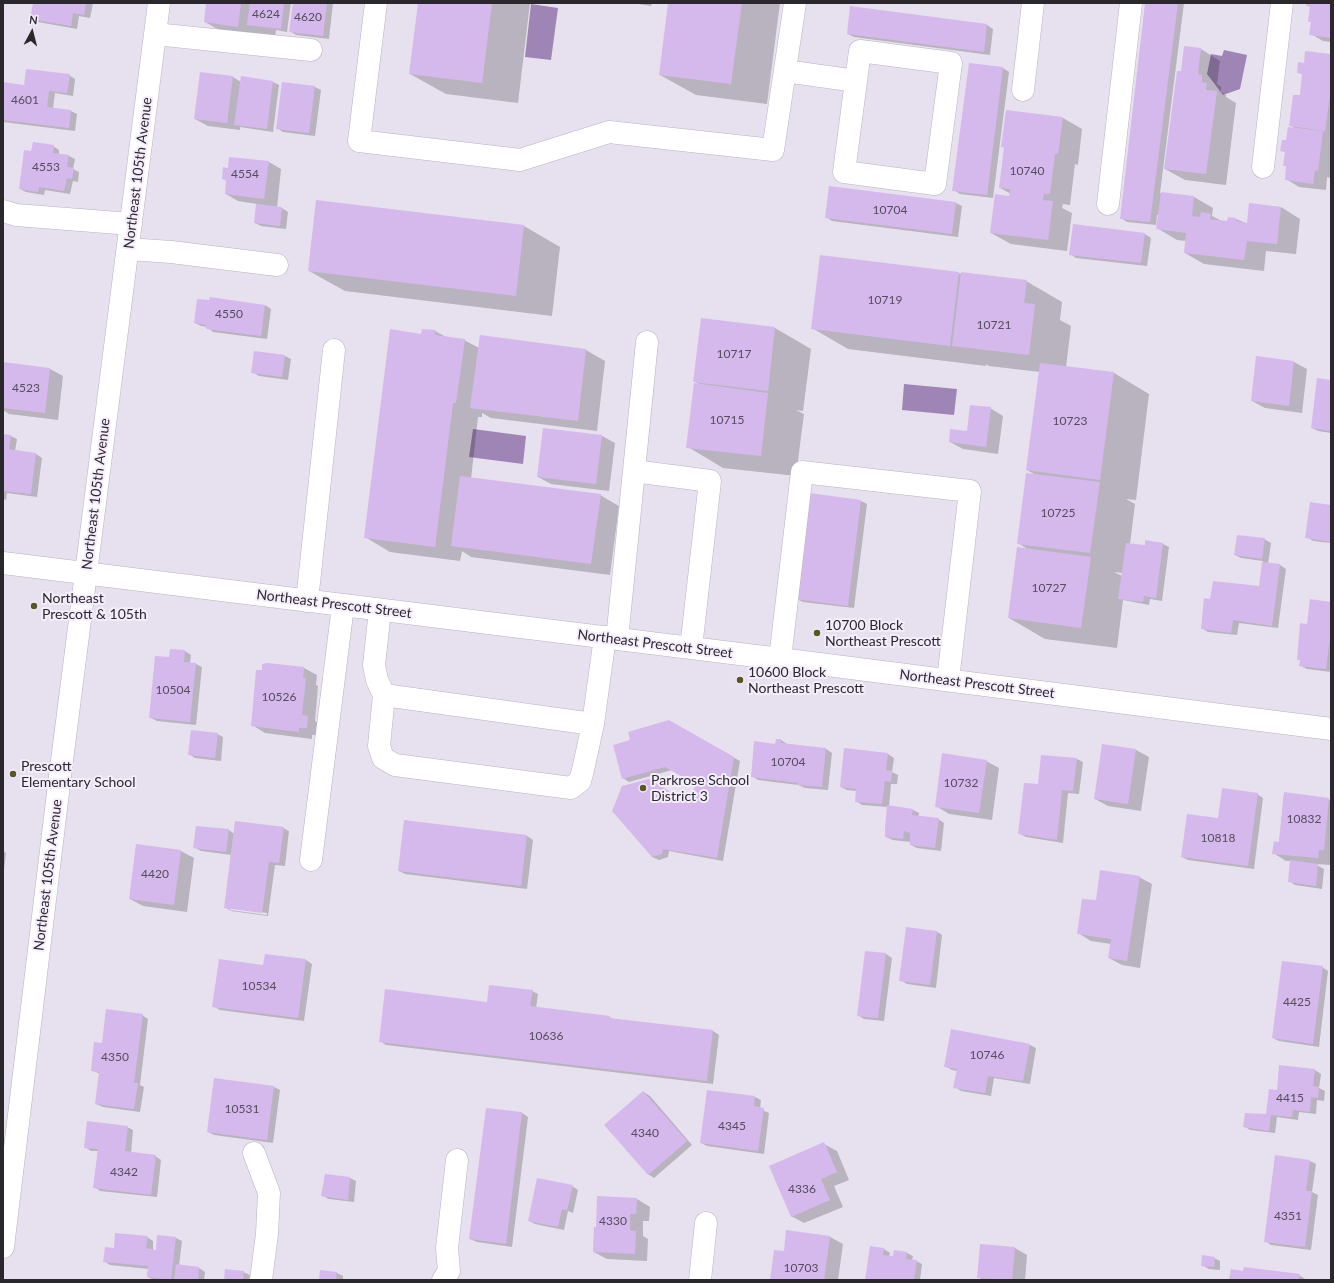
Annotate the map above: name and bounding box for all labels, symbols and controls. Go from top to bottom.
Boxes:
house number: 4624 [252,7,280,21]
house number: 4620 [294,10,322,24]
north arrow [12,12,52,52]
text: N [29,13,39,27]
house number: 4601 [11,93,39,107]
street label: Northeast 105th Avenue [120,96,156,250]
house number: 4553 [32,160,60,174]
house number: 10740 [1010,164,1044,178]
house number: 4554 [231,167,259,181]
house number: 10704 [873,203,907,217]
house number: 10719 [868,293,902,307]
house number: 4550 [215,307,243,321]
house number: 10721 [977,318,1011,332]
house number: 10717 [717,347,751,361]
house number: 4523 [12,381,40,395]
house number: 10715 [710,413,744,427]
house number: 10723 [1053,414,1087,428]
street label: Northeast 105th Avenue [78,417,114,571]
house number: 10725 [1041,506,1075,520]
house number: 10727 [1032,581,1066,595]
street label: Northeast Prescott Street [255,586,413,622]
place label: Northeast Prescott & 105th [42,590,147,622]
marker: Northeast Prescott & 105th [29,601,39,611]
place label: 10700 Block Northeast Prescott [825,617,941,650]
street label: Northeast Prescott Street [576,626,734,662]
marker: 10700 Block Northeast Prescott [812,628,822,638]
place label: 10600 Block Northeast Prescott [748,664,864,696]
street label: Northeast Prescott Street [898,666,1056,702]
marker: 10600 Block Northeast Prescott [735,675,745,685]
house number: 10504 [156,683,190,697]
house number: 10526 [262,690,296,704]
house number: 10704 [771,755,805,769]
place label: Prescott Elementary School [21,758,135,790]
marker: Prescott Elementary School [8,769,18,779]
place label: Parkrose School District 3 [651,772,749,804]
house number: 10732 [944,776,978,790]
marker: Parkrose School District 3 [638,783,648,793]
street label: Northeast 105th Avenue [30,798,66,952]
house number: 10832 [1287,812,1321,826]
house number: 10818 [1201,831,1235,845]
house number: 4420 [141,867,169,881]
house number: 10534 [242,979,276,993]
house number: 4425 [1283,995,1311,1009]
house number: 10636 [529,1029,563,1043]
house number: 10746 [970,1048,1004,1062]
house number: 4350 [101,1050,129,1064]
house number: 4415 [1276,1091,1304,1105]
house number: 10531 [225,1102,259,1116]
house number: 4345 [718,1119,746,1133]
house number: 4340 [631,1126,659,1140]
house number: 4342 [110,1165,138,1179]
house number: 4336 [788,1182,816,1196]
house number: 4351 [1274,1209,1302,1223]
house number: 4330 [599,1214,627,1228]
house number: 10703 [784,1261,818,1275]

